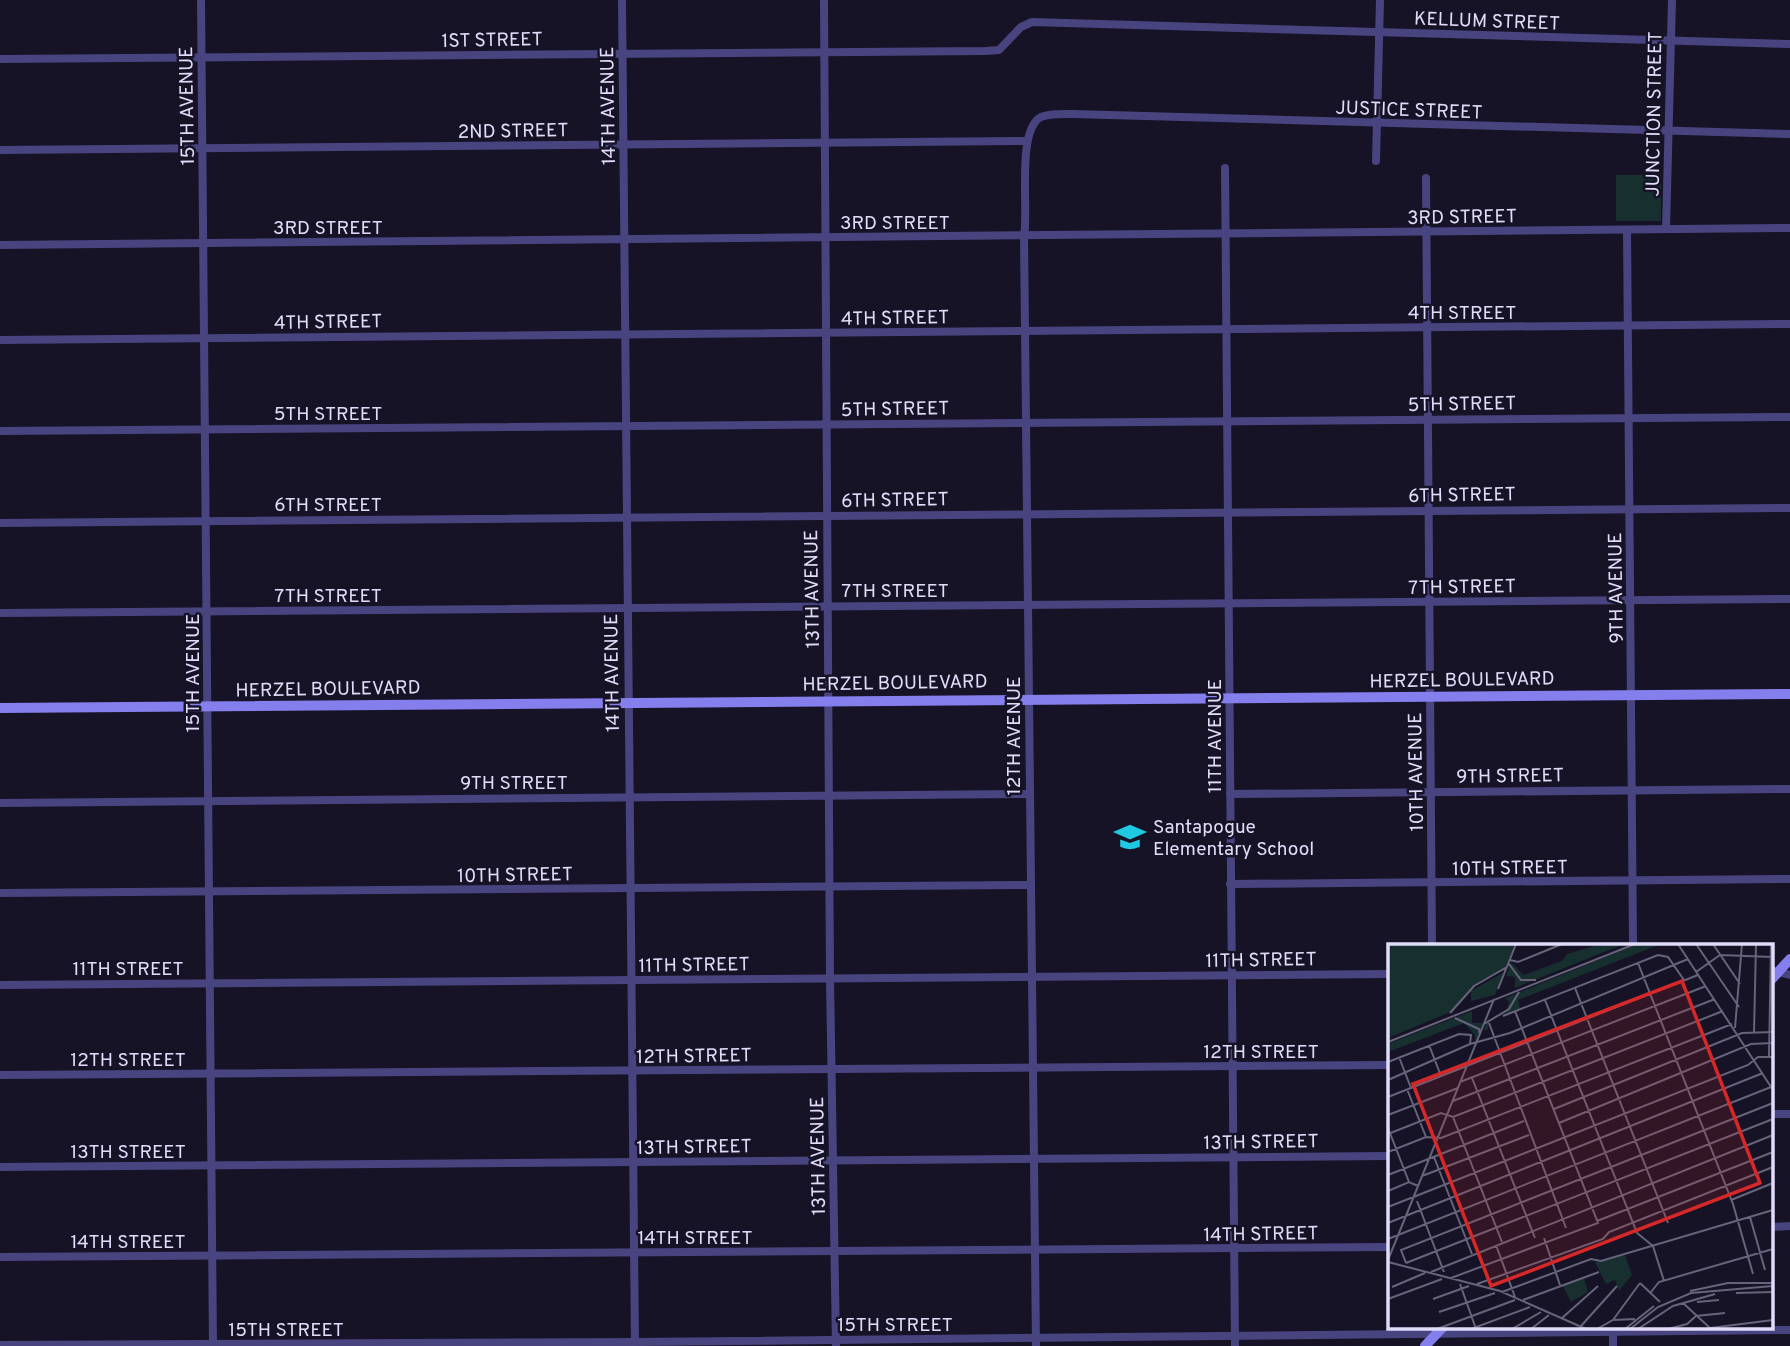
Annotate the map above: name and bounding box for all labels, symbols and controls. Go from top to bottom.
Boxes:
street label: KELLUM STREET [1414,7,1560,37]
street label: 1ST STREET [441,28,543,54]
street label: JUNCTION STREET [1642,31,1668,197]
street label: 15TH AVENUE [175,46,201,166]
street label: 14TH AVENUE [596,47,622,165]
street label: JUSTICE STREET [1335,96,1483,126]
street label: 2ND STREET [457,119,569,145]
street label: 3RD STREET [1407,205,1517,231]
street label: 3RD STREET [840,212,950,236]
street label: 3RD STREET [273,217,383,241]
street label: 4TH STREET [1408,302,1516,326]
street label: 4TH STREET [841,306,949,332]
street label: 4TH STREET [274,310,382,336]
street label: 5TH STREET [1408,392,1517,418]
street label: 5TH STREET [841,397,950,423]
street label: 5TH STREET [274,403,382,427]
street label: 6TH STREET [1408,483,1516,509]
street label: 6TH STREET [841,488,949,514]
street label: 6TH STREET [274,494,382,518]
street label: 13TH AVENUE [800,529,826,649]
street label: 9TH AVENUE [1604,532,1630,644]
street label: 7TH STREET [1408,575,1516,601]
street label: 7TH STREET [841,580,949,604]
street label: 7TH STREET [274,585,382,609]
street label: 15TH AVENUE [182,614,206,732]
street label: 14TH AVENUE [600,614,626,732]
street label: HERZEL BOULEVARD [1369,667,1555,695]
street label: HERZEL BOULEVARD [802,670,988,698]
street label: HERZEL BOULEVARD [235,676,421,704]
street label: 12TH AVENUE [1003,677,1027,795]
street label: 11TH AVENUE [1204,679,1228,793]
street label: 10TH AVENUE [1404,712,1430,832]
street label: 9TH STREET [1456,764,1564,790]
street label: 9TH STREET [460,772,568,796]
place label: Santapogue Elementary School [1153,816,1314,862]
school or university icon: Santapogue Elementary School [1113,820,1147,854]
street label: 10TH STREET [1452,856,1568,882]
street label: 10TH STREET [457,863,573,889]
inset map [1388,944,1772,1328]
street label: 11TH STREET [1205,948,1317,974]
street label: 11TH STREET [638,953,750,979]
street label: 11TH STREET [72,958,184,982]
street label: 12TH STREET [1203,1041,1319,1065]
street label: 12TH STREET [636,1044,752,1070]
street label: 12TH STREET [70,1049,186,1073]
street label: 13TH AVENUE [806,1096,832,1216]
street label: 13TH STREET [1203,1130,1319,1156]
street label: 13TH STREET [636,1135,752,1161]
street label: 13TH STREET [70,1141,186,1165]
street label: 14TH STREET [1203,1222,1319,1248]
street label: 14TH STREET [637,1227,753,1251]
street label: 14TH STREET [70,1231,186,1255]
street label: 15TH STREET [837,1314,953,1338]
street label: 15TH STREET [228,1319,344,1343]

